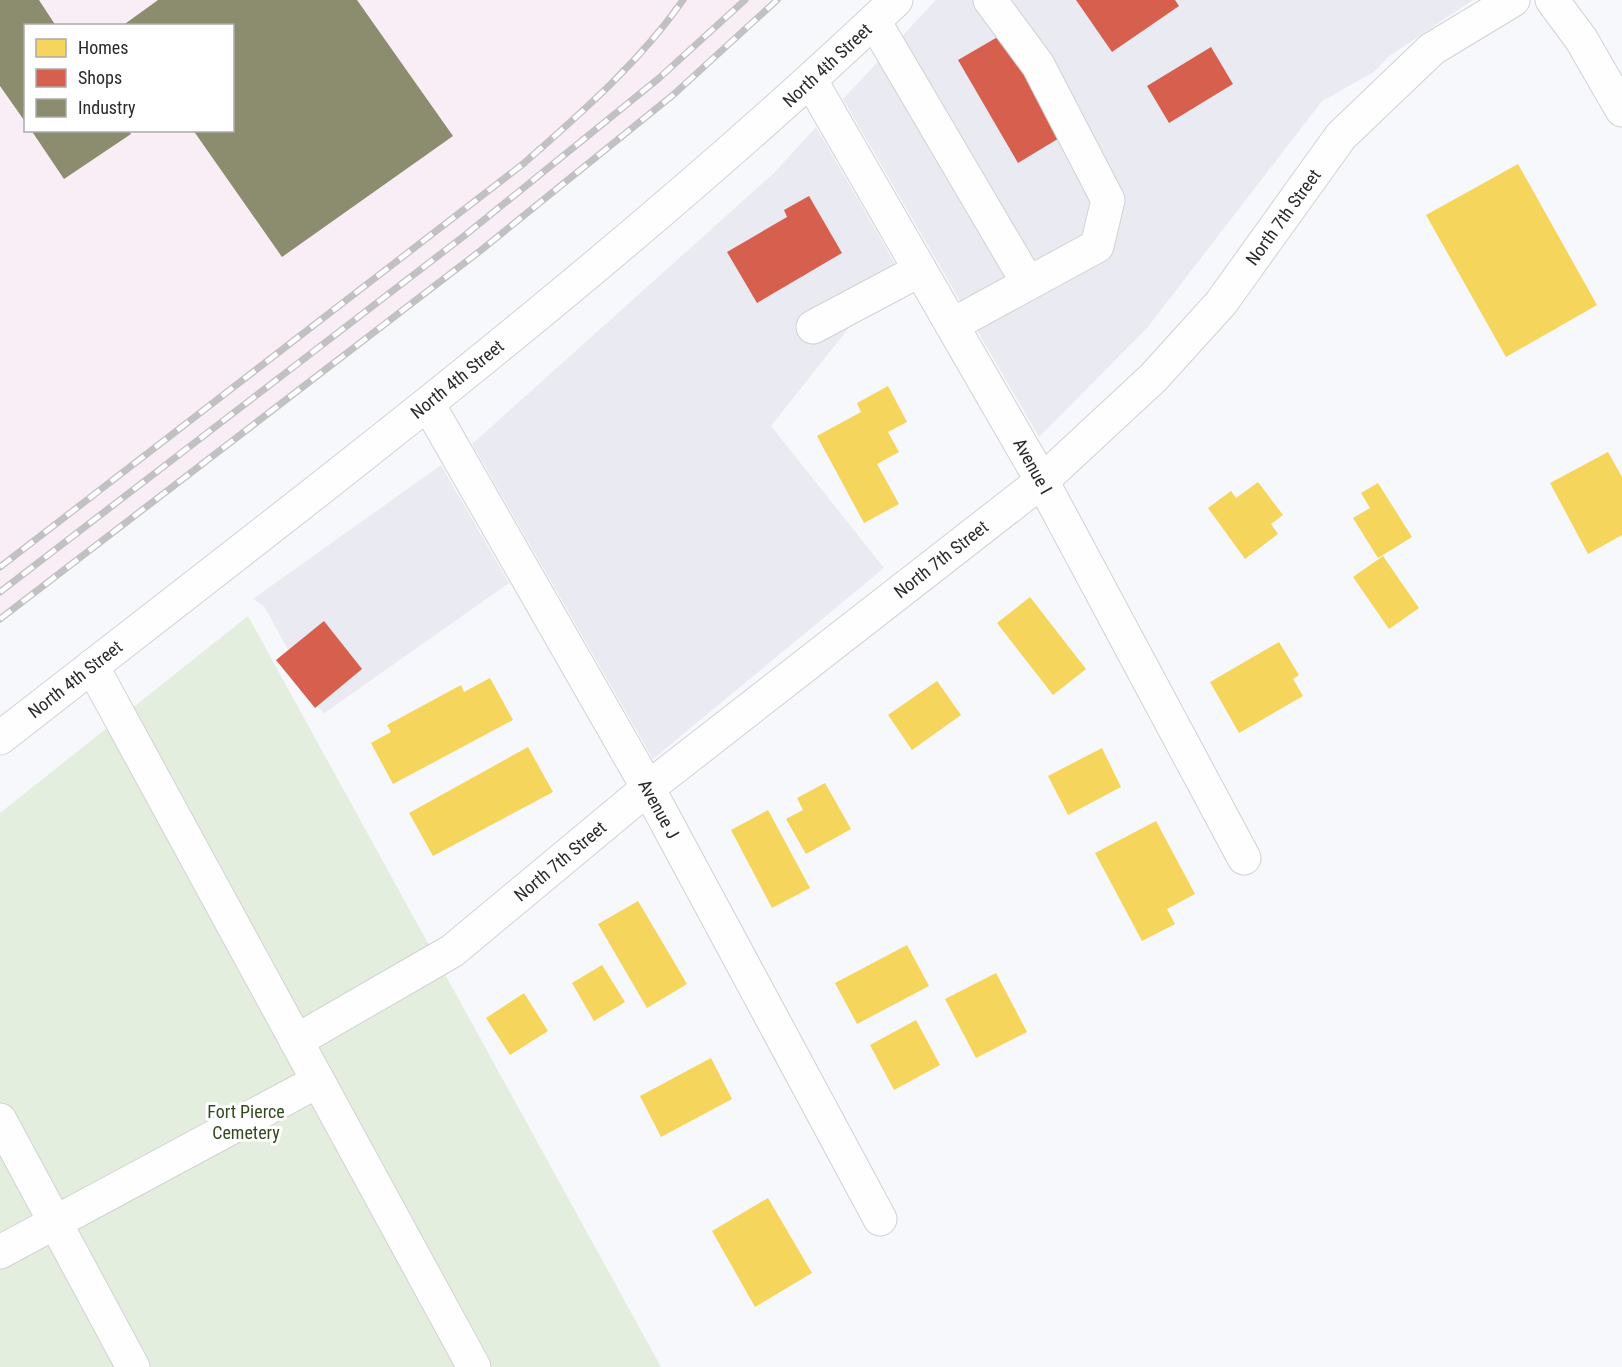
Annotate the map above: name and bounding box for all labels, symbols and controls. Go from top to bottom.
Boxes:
street label: North 4th Street [778,19,876,111]
legend [24,24,234,132]
text: Homes [78,37,128,58]
text: Shops [78,67,122,88]
text: Industry [78,97,136,118]
street label: North 7th Street [1241,165,1325,269]
street label: North 4th Street [406,335,508,423]
street label: Avenue I [1009,434,1057,498]
street label: North 7th Street [890,516,992,602]
street label: North 4th Street [24,636,126,722]
street label: Avenue J [634,776,684,842]
street label: North 7th Street [510,816,610,906]
park label: Fort Pierce Cemetery [207,1101,285,1143]

